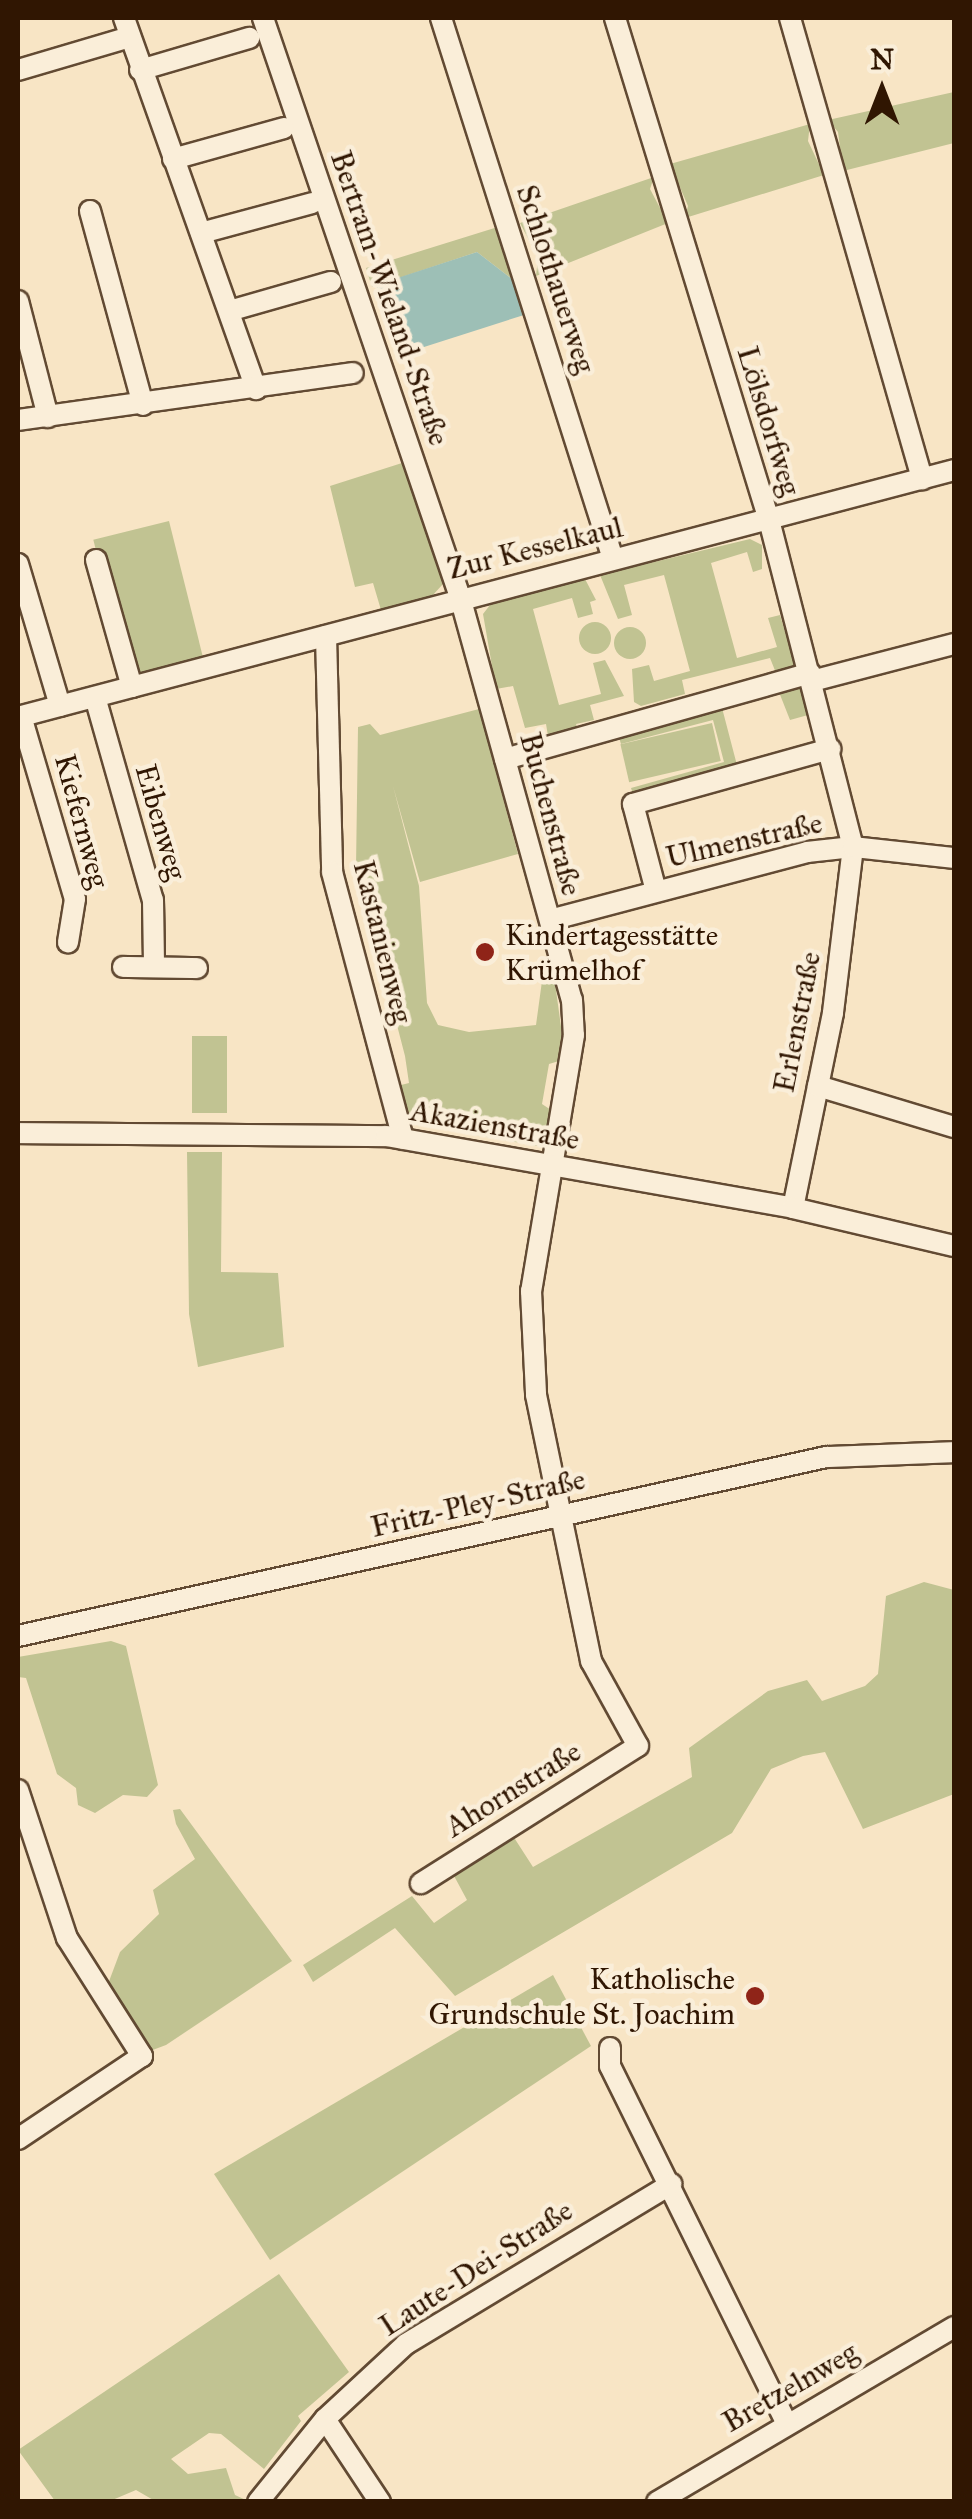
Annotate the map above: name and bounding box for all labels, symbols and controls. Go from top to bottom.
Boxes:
north arrow [832,40,932,140]
text: N [870,42,894,77]
street label: Bertram-Wieland-Straße [323,146,457,450]
street label: Schlothauerweg [509,180,603,378]
street label: Lölsdorfweg [729,342,809,500]
street label: Zur Kesselkaul [444,509,626,587]
street label: Buchenstraße [512,729,590,899]
street label: Kiefernweg [47,750,117,892]
street label: Eibenweg [127,760,195,884]
street label: Ulmenstraße [662,805,826,875]
street label: Kastanienweg [345,857,421,1027]
place label: Kindertagesstätte Krümelhof [505,917,718,988]
marker: Kindertagesstätte Krümelhof [474,941,496,963]
street label: Erlenstraße [766,948,828,1096]
street label: Akazienstraße [408,1092,582,1158]
street label: Fritz-Pley-Straße [367,1461,589,1545]
street label: Ahornstraße [439,1733,587,1845]
place label: Katholische Grundschule St. Joachim [428,1961,735,2032]
marker: Katholische Grundschule St. Joachim [744,1985,766,2007]
street label: Laute-Dei-Straße [373,2192,579,2344]
street label: Bretzelnweg [716,2334,864,2440]

